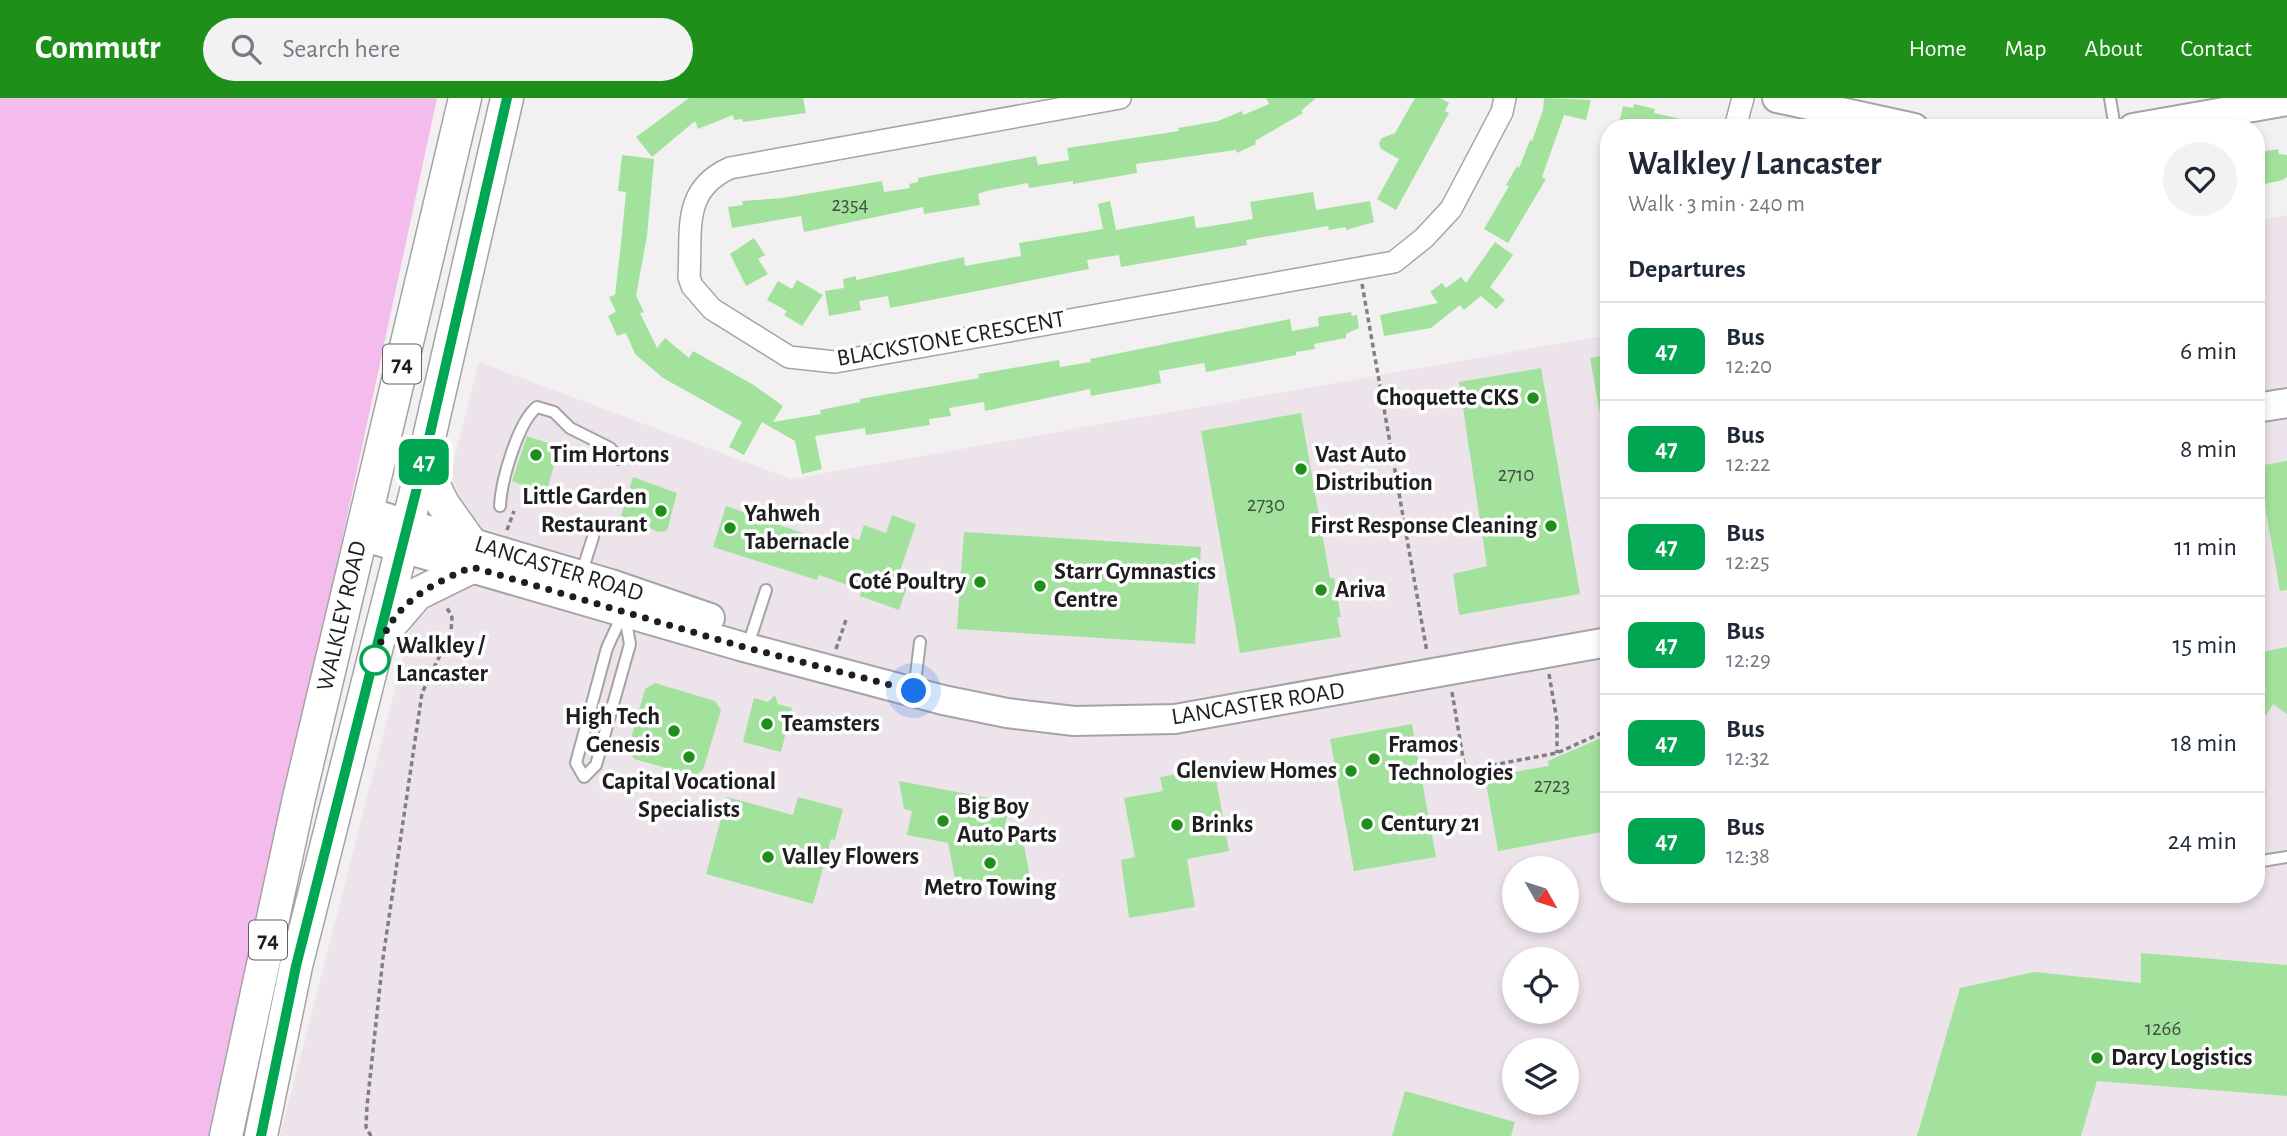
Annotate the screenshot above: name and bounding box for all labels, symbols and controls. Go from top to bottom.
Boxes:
search box [203,18,693,81]
icon: search [227,30,265,68]
text: Commutr [35,32,161,65]
text: Search here [283,36,400,62]
text: Home [1909,37,1967,61]
text: Map [2005,37,2047,61]
text: About [2085,37,2142,61]
text: Contact [2180,37,2252,61]
button: heart [2163,142,2237,216]
text: Walkley / Lancaster [1628,148,1881,181]
text: Walk · 3 min · 240 m [1628,193,1805,216]
house number: 2354 [831,194,869,215]
text: Departures [1628,256,1746,282]
street label: BLACKSTONE CRESCENT [835,307,1067,371]
text: Bus [1726,324,1765,350]
text: 6 min [2180,338,2237,364]
text: 47 [1655,339,1678,363]
road number: 74 [383,344,421,384]
text: 12:20 [1726,355,1772,378]
place label: Choquette CKS [1376,386,1519,410]
marker: Choquette CKS [1525,390,1541,406]
text: Bus [1726,422,1765,448]
text: 8 min [2180,436,2237,462]
text: 47 [1655,437,1678,461]
line badge: 47 [392,439,456,485]
place label: Tim Hortons [550,443,669,467]
place label: Vast Auto Distribution [1315,443,1433,495]
marker: Tim Hortons [528,447,544,463]
text: 47 [413,450,435,474]
text: 12:22 [1726,453,1771,476]
marker: Vast Auto Distribution [1293,461,1309,477]
house number: 2710 [1498,464,1534,485]
place label: Little Garden Restaurant [522,485,647,537]
house number: 2730 [1247,494,1285,515]
place label: Yahweh Tabernacle [744,502,849,554]
marker: Little Garden Restaurant [653,503,669,519]
place label: First Response Cleaning [1310,514,1538,538]
marker: First Response Cleaning [1543,518,1559,534]
marker: Yahweh Tabernacle [722,520,738,536]
text: Bus [1726,520,1765,546]
street label: LANCASTER ROAD [472,532,646,606]
text: 11 min [2174,534,2237,560]
text: 47 [1655,535,1678,559]
street label: WALKLEY ROAD [313,539,371,693]
text: 12:25 [1726,551,1770,574]
place label: Starr Gymnastics Centre [1054,560,1216,612]
place label: Coté Poultry [849,570,966,594]
marker: Coté Poultry [972,574,988,590]
marker: Starr Gymnastics Centre [1032,578,1048,594]
place label: Ariva [1335,578,1386,602]
marker: Ariva [1313,582,1329,598]
text: Bus [1726,618,1765,644]
text: 15 min [2172,632,2237,658]
text: 47 [1655,633,1678,657]
place label: Walkley / Lancaster [396,634,489,686]
marker: Walkley / Lancaster [360,645,390,675]
text: 12:29 [1726,649,1771,672]
your location [896,673,931,708]
street label: LANCASTER ROAD [1170,678,1346,730]
place label: High Tech Genesis [565,705,660,757]
place label: Teamsters [781,712,880,736]
marker: Teamsters [759,716,775,732]
text: Bus [1726,716,1765,742]
marker: High Tech Genesis [666,723,682,739]
text: 18 min [2171,730,2237,756]
text: 47 [1655,731,1678,755]
place label: Framos Technologies [1388,733,1513,785]
text: 12:32 [1726,747,1770,770]
marker: Capital Vocational Specialists [681,749,697,765]
marker: Framos Technologies [1366,751,1382,767]
place label: Glenview Homes [1176,759,1337,783]
marker: Glenview Homes [1343,763,1359,779]
place label: Capital Vocational Specialists [602,770,776,822]
house number: 2723 [1534,775,1570,796]
place label: Big Boy Auto Parts [957,795,1057,847]
place label: Century 21 [1381,812,1480,836]
marker: Big Boy Auto Parts [935,813,951,829]
place label: Brinks [1191,813,1253,837]
text: Bus [1726,814,1765,840]
marker: Century 21 [1359,816,1375,832]
marker: Brinks [1169,817,1185,833]
text: 24 min [2168,828,2237,854]
text: 47 [1655,829,1678,853]
place label: Valley Flowers [782,845,919,869]
text: 12:38 [1726,845,1770,868]
marker: Valley Flowers [760,849,776,865]
marker: Metro Towing [982,855,998,871]
north arrow [1502,856,1578,933]
map controls [1502,856,1579,1115]
place label: Metro Towing [924,876,1057,900]
road number: 74 [249,920,287,960]
button: locate [1502,947,1579,1024]
house number: 1266 [2145,1018,2181,1039]
button: layers [1502,1038,1579,1115]
place label: Darcy Logistics [2111,1046,2252,1070]
marker: Darcy Logistics [2089,1050,2105,1066]

